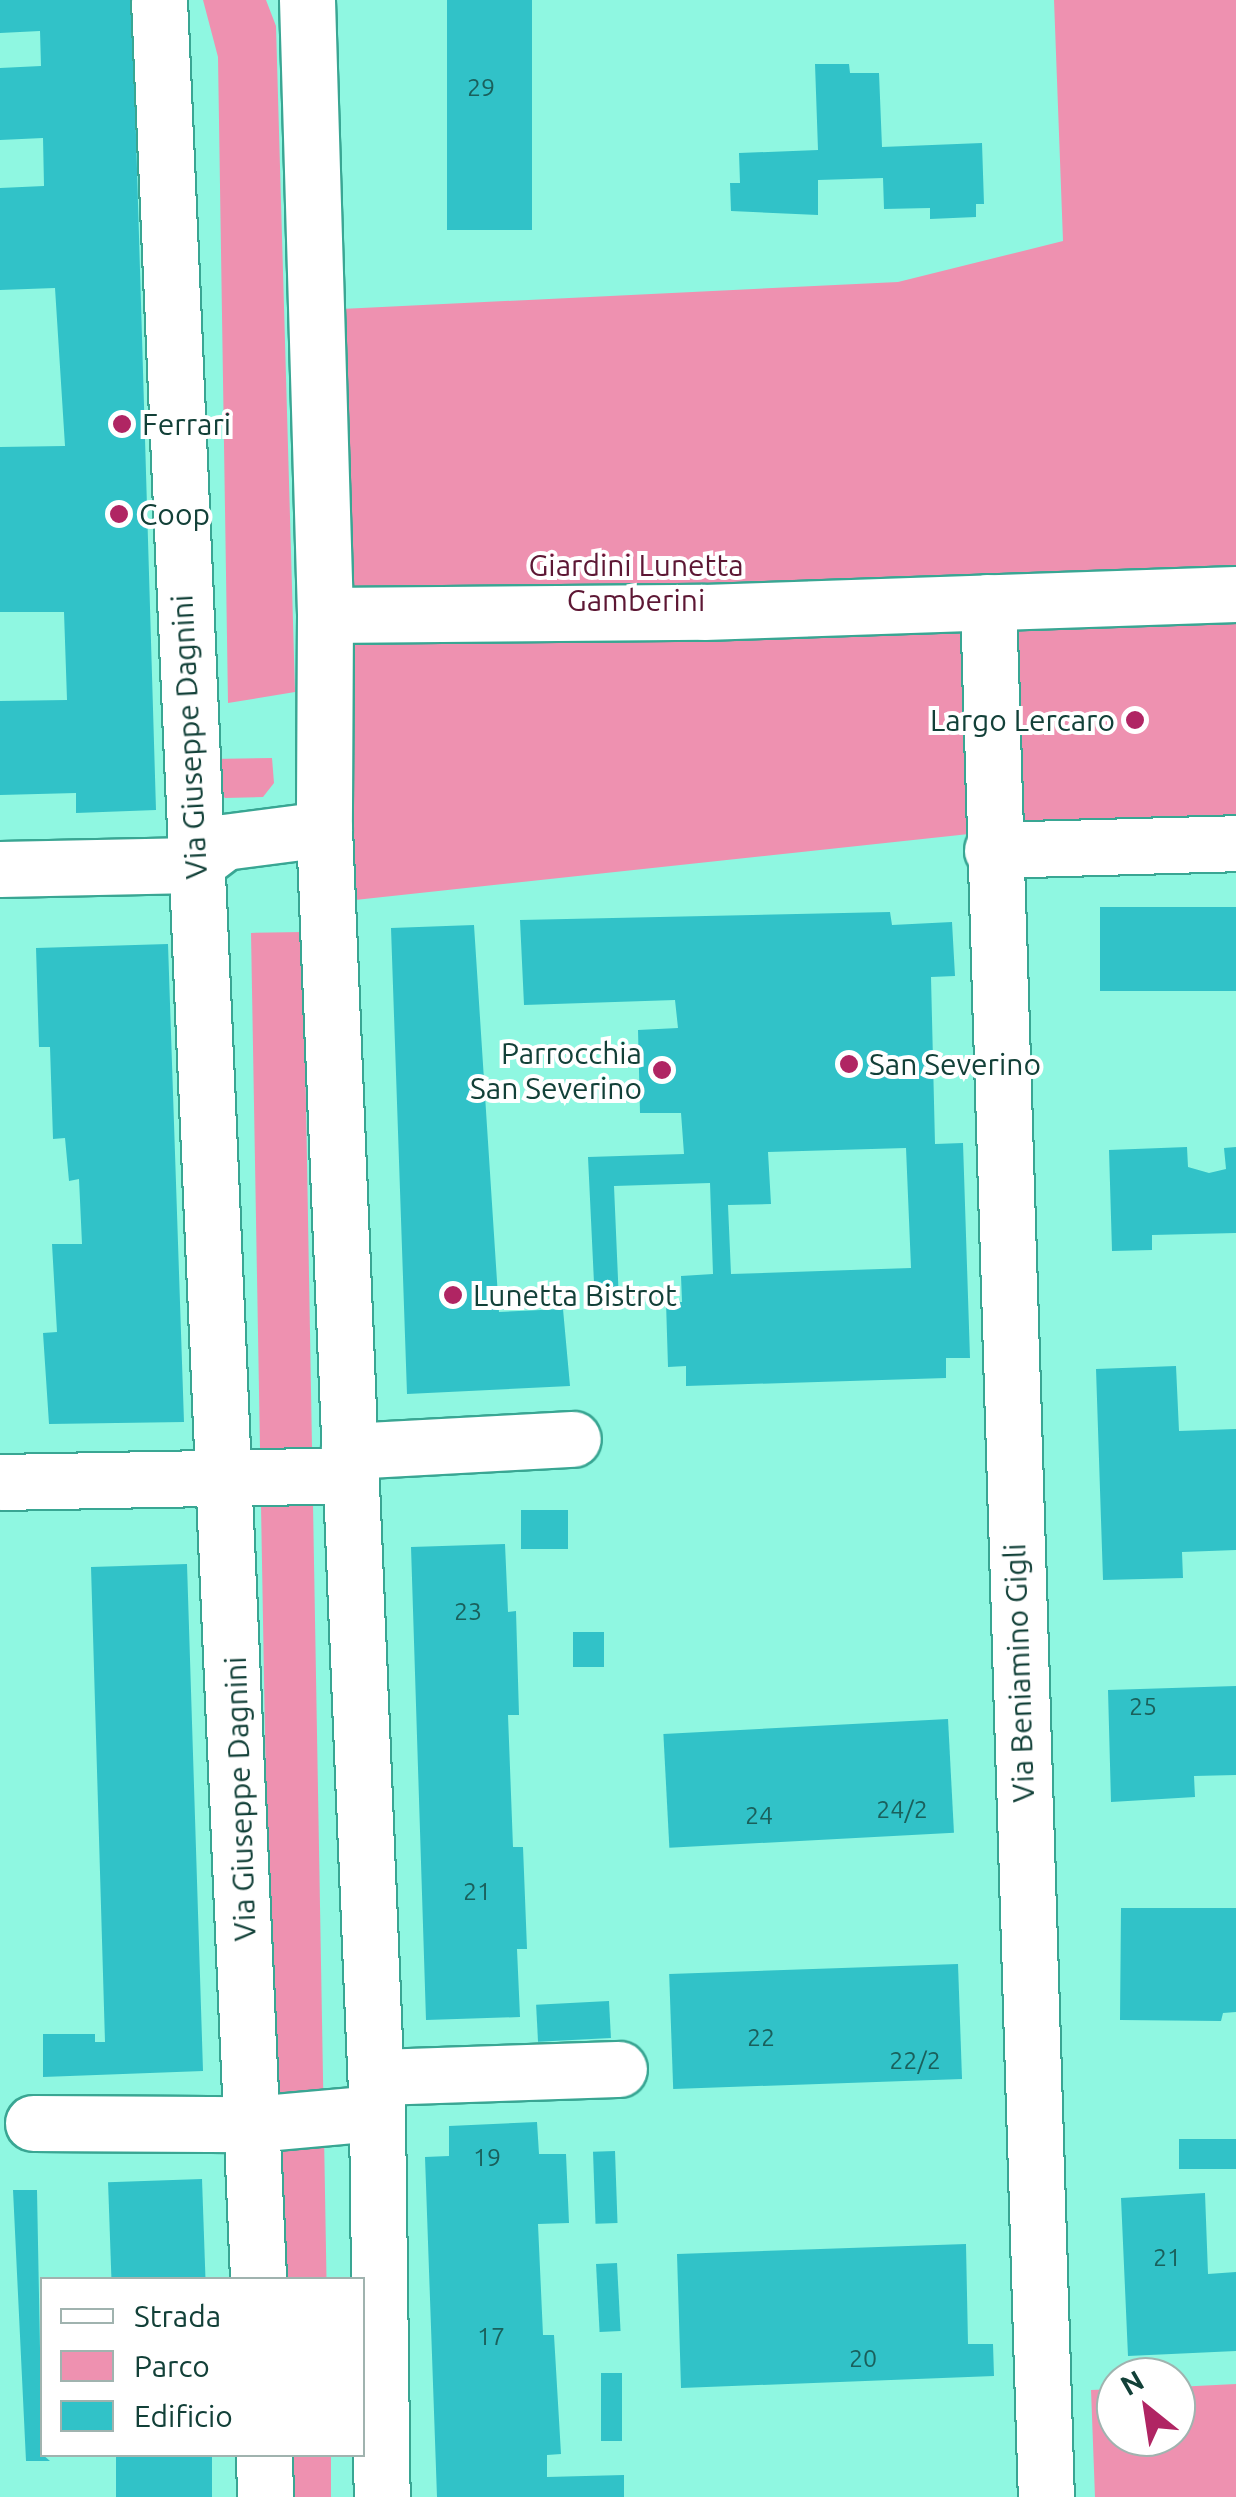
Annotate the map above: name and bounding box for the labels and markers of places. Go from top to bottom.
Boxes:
place label: Ferrari [142,406,231,442]
marker: Ferrari [111,413,133,435]
place label: Coop [139,496,210,532]
marker: Coop [108,503,130,525]
place label: Largo Lercaro [930,702,1115,738]
marker: Largo Lercaro [1124,709,1146,731]
place label: Parrocchia San Severino [470,1035,642,1106]
place label: San Severino [869,1046,1041,1082]
marker: San Severino [838,1053,860,1075]
marker: Parrocchia San Severino [651,1059,673,1081]
place label: Lunetta Bistrot [473,1277,677,1313]
marker: Lunetta Bistrot [442,1284,464,1306]

